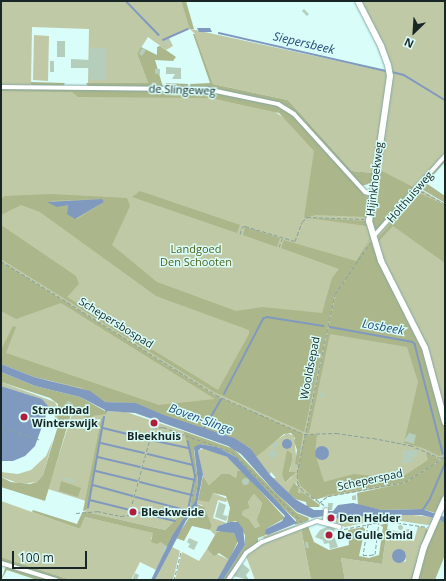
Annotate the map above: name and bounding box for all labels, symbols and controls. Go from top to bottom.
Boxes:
north arrow [394,12,434,52]
water label: Siepersbeek [272,29,336,57]
text: N [401,35,416,52]
street label: de Slingeweg [148,82,216,98]
street label: Hijinkhoekweg [364,141,386,217]
street label: Holthuisweg [384,169,436,225]
park label: Landgoed Den Schooten [160,243,232,269]
street label: Schepersbospad [76,295,156,351]
water label: Losbeek [361,316,405,338]
street label: Wooldsepad [297,335,323,401]
water label: Boven-Slinge [167,401,235,437]
place label: Strandbad Winterswijk [32,404,98,430]
marker: Strandbad Winterswijk [19,412,29,422]
marker: Bleekhuis [149,418,159,428]
place label: Bleekhuis [127,429,181,443]
street label: Scheperspad [336,467,404,493]
place label: Bleekweide [141,505,204,519]
marker: Bleekweide [128,507,138,517]
place label: Den Helder [339,511,400,525]
marker: Den Helder [326,513,336,523]
place label: De Gulle Smid [337,528,413,542]
marker: De Gulle Smid [324,530,334,540]
scale bar [14,543,89,569]
text: 100 m [19,549,54,566]

